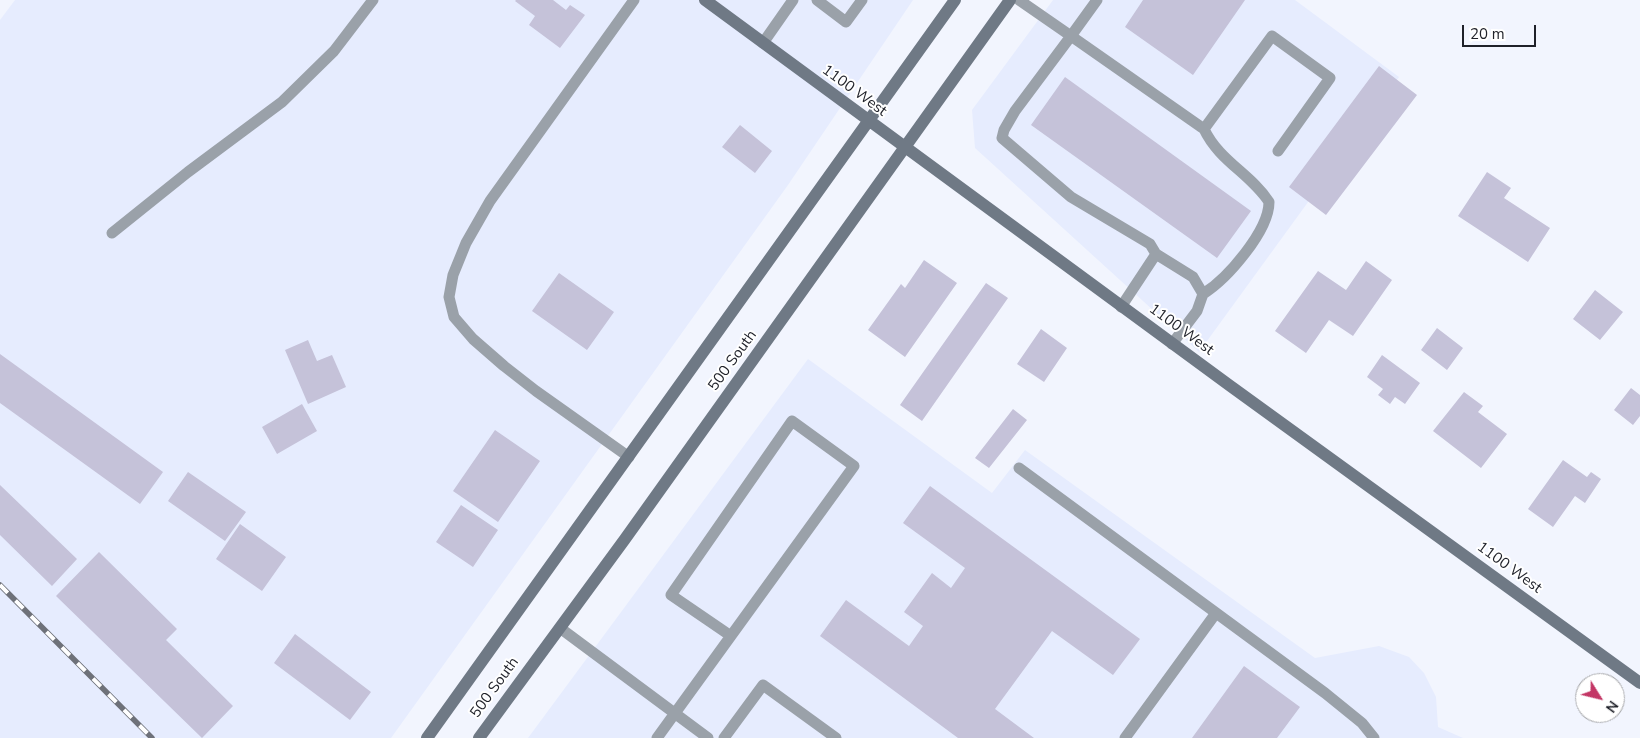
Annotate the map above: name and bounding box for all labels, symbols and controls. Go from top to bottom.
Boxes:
scale bar [1465,15,1539,47]
text: 20 m [1470,24,1505,44]
street label: 1100 West [818,61,890,121]
street label: 1100 West [1145,300,1217,360]
street label: 500 South [705,327,761,395]
street label: 1100 West [1473,538,1545,598]
street label: 500 South [467,654,523,722]
north arrow [1575,673,1625,723]
text: N [1601,697,1623,716]

